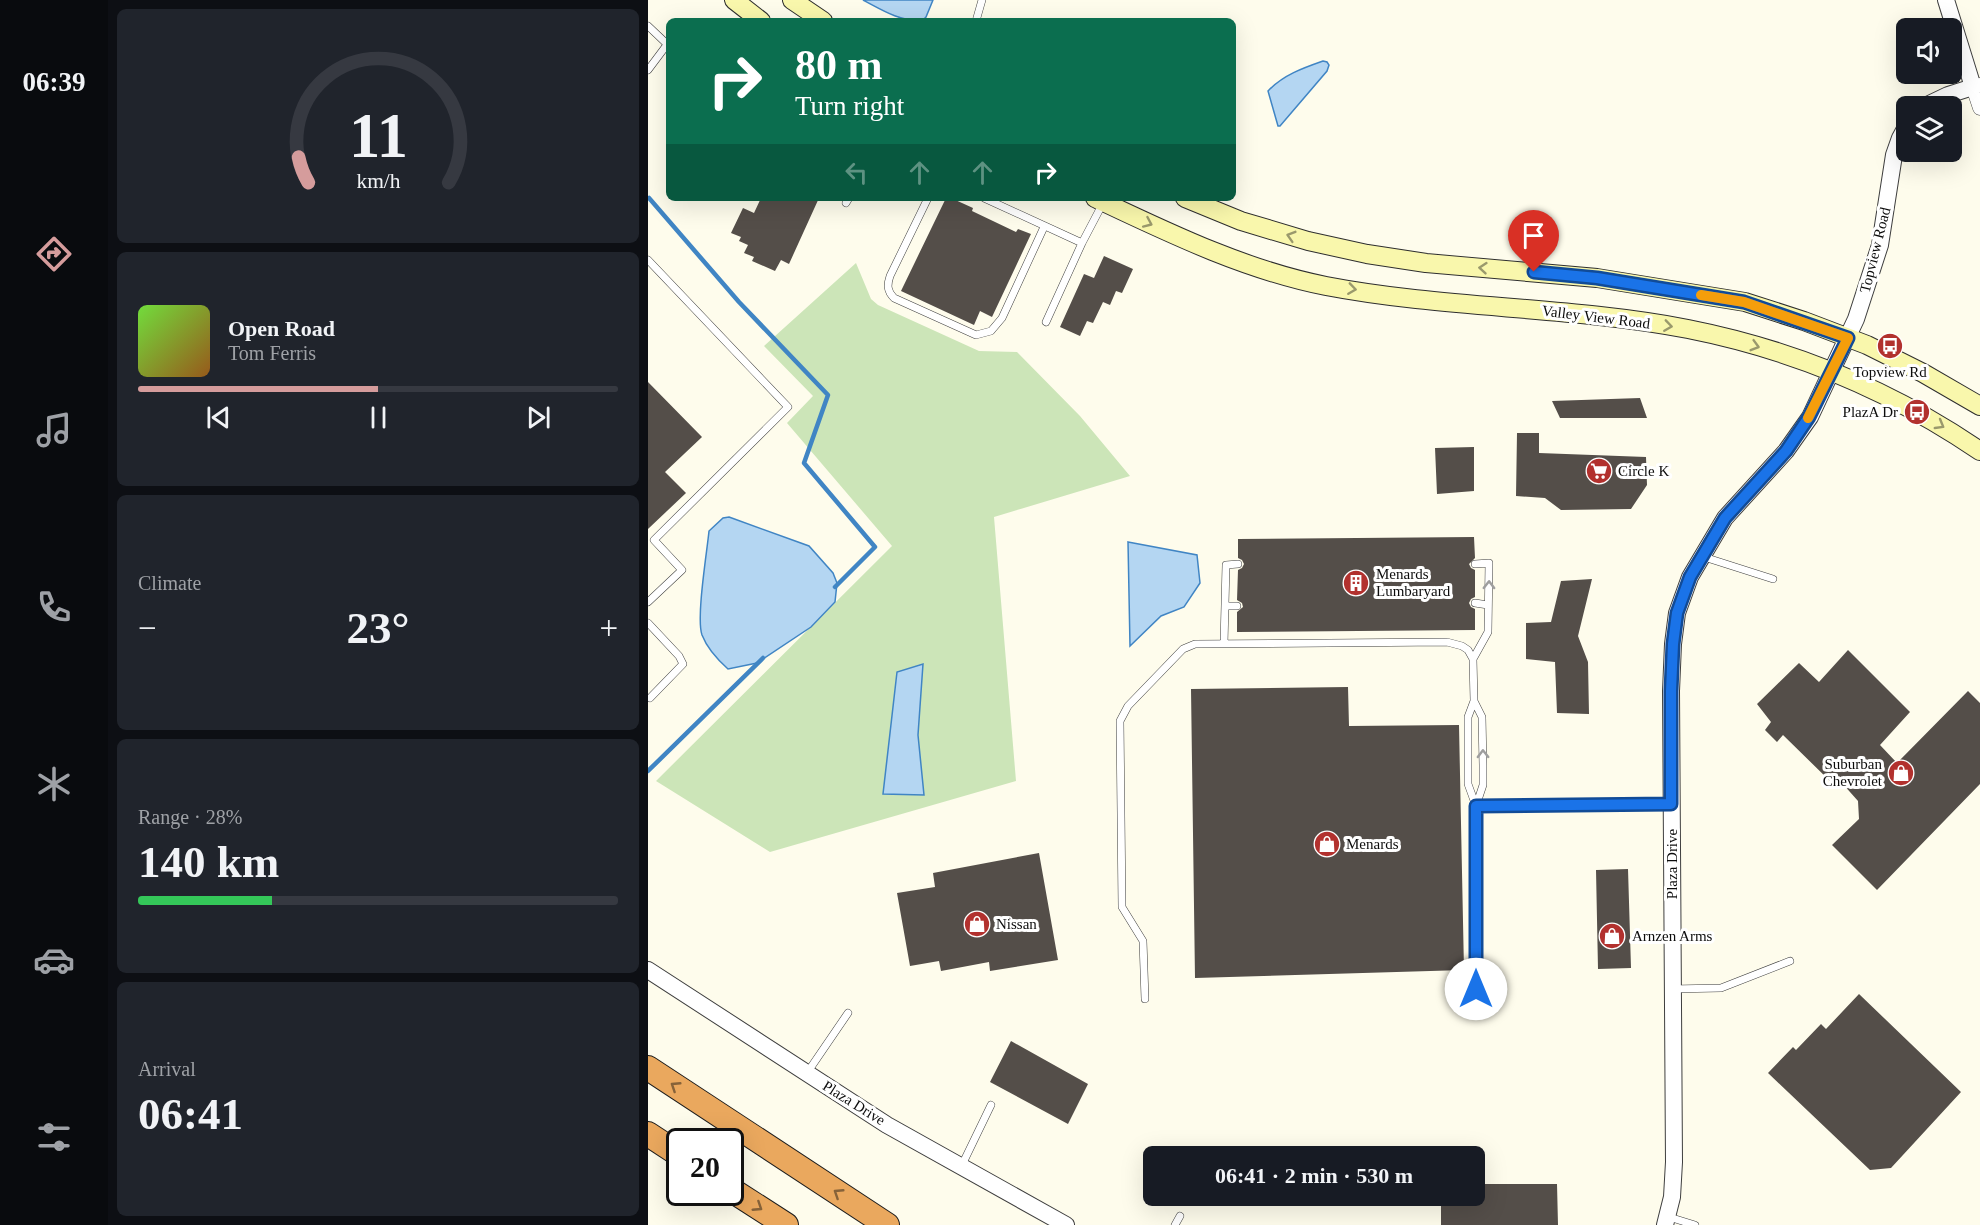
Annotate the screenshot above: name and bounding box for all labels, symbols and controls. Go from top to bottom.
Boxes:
map controls [1896,18,1962,162]
button: sound [1896,18,1962,84]
icon: right [696,42,774,120]
text: 80 m [795,42,883,88]
text: 06:39 [23,67,86,97]
text: Turn right [795,91,904,121]
button: layers [1896,96,1962,162]
text: 11 [349,101,407,170]
icon: left [840,156,873,189]
icon: ahead [903,156,936,189]
icon: ahead [966,156,999,189]
icon: right [1029,156,1062,189]
text: km/h [356,169,400,193]
street label: Topview Road [1857,205,1893,294]
pin [1508,210,1559,272]
one-way arrow [1141,215,1152,227]
icon: arrive [1517,219,1550,252]
one-way arrow [1286,231,1297,243]
icon: directions [33,233,75,275]
one-way arrow [1478,262,1487,275]
one-way arrow [1348,283,1357,295]
street label: Valley View Road [1541,302,1651,332]
text: Open Road [228,316,335,341]
one-way arrow [1664,320,1673,332]
bus stop icon: Topview Rd [1875,331,1905,361]
one-way arrow [1749,339,1760,351]
text: Tom Ferris [228,342,316,364]
place label: Topview Rd [1853,364,1927,380]
bus stop icon: PlazA Dr [1902,397,1932,427]
icon: previous [202,401,235,434]
icon: pause [362,401,395,434]
icon: next [522,401,555,434]
place label: PlazA Dr [1843,404,1898,420]
icon: music [33,409,75,451]
one-way arrow [1934,417,1944,429]
supermarket icon: Circle K [1584,456,1614,486]
place label: Circle K [1618,463,1669,479]
place label: Menards Lumbaryard [1376,566,1451,599]
building icon: Menards Lumbaryard [1341,568,1371,598]
text: Climate [138,572,201,594]
one-way arrow [1483,580,1495,589]
icon: phone [33,586,75,628]
text: 23° [347,603,410,653]
text: − [138,610,157,646]
text: + [599,610,618,646]
one-way arrow [1477,749,1489,758]
place label: Suburban Chevrolet [1823,756,1883,789]
shop icon: Suburban Chevrolet [1886,758,1916,788]
icon: climate [33,763,75,805]
text: Range · 28% [138,806,242,828]
street label: Plaza Drive [1664,828,1680,899]
shop icon: Menards [1312,829,1342,859]
place label: Menards [1346,836,1399,852]
text: 140 km [138,837,279,887]
shop icon: Nissan [962,909,992,939]
place label: Nissan [996,916,1037,932]
shop icon: Arnzen Arms [1597,921,1627,951]
place label: Arnzen Arms [1632,928,1713,944]
icon: car [33,939,75,981]
position arrow [1444,957,1508,1021]
text: Arrival [138,1058,196,1080]
street label: Plaza Drive [820,1078,888,1129]
one-way arrow [671,1081,681,1093]
text: 06:41 [138,1089,243,1139]
icon: filters [33,1116,75,1158]
speed limit sign: 20 [666,1128,744,1206]
text: 06:41 · 2 min · 530 m [1215,1163,1413,1188]
one-way arrow [834,1188,844,1200]
one-way arrow [751,1200,762,1211]

